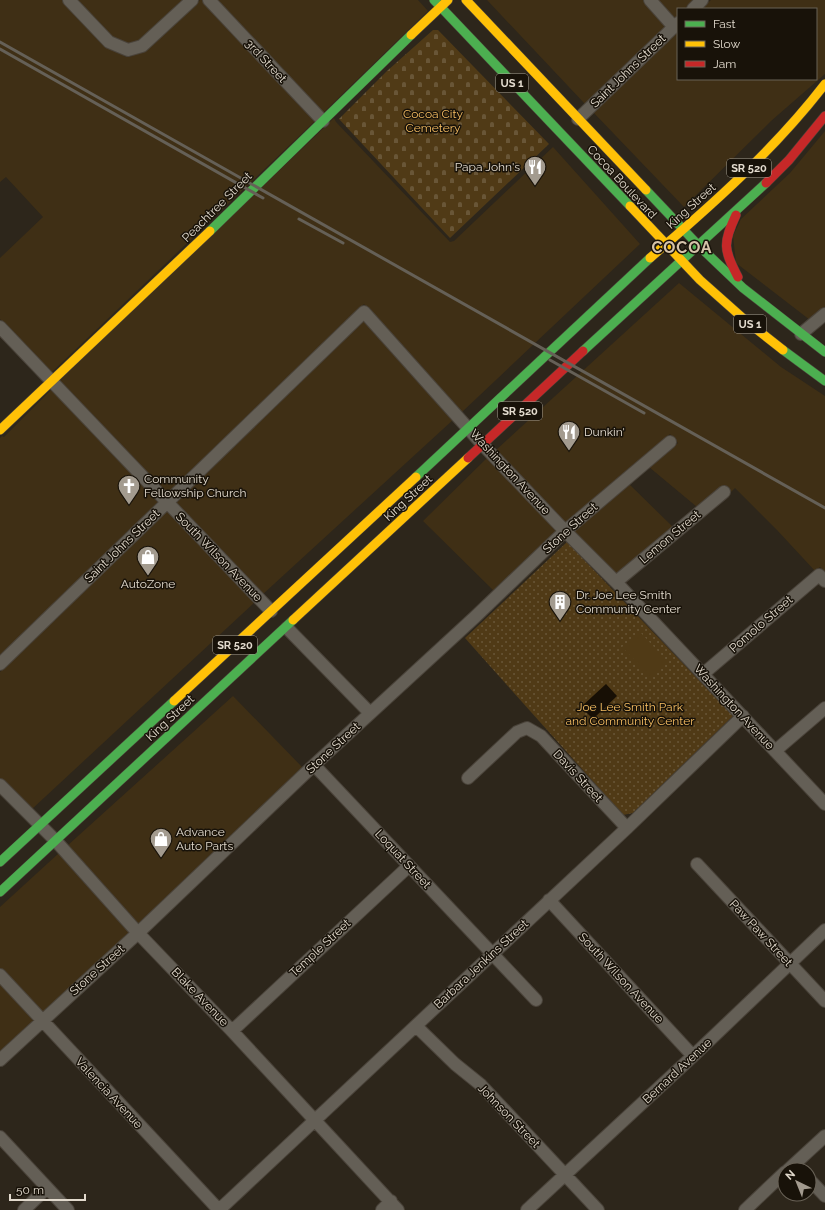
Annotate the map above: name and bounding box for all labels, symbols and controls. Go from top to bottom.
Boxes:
legend [677,8,817,80]
text: Fast [713,17,736,31]
street label: Saint Johns Street [588,32,668,110]
street label: 3rd Street [242,36,290,86]
text: Slow [713,37,740,51]
text: Jam [713,57,736,71]
road number: US 1 [496,74,528,92]
park label: Cocoa City Cemetery [403,107,464,135]
street label: Cocoa Boulevard [584,142,660,222]
restaurant icon: Papa John's [522,154,548,187]
road number: SR 520 [727,159,771,177]
place label: Papa John's [455,160,520,174]
street label: Peachtree Street [179,169,255,245]
street label: King Street [664,180,718,232]
district label: COCOA [651,238,713,257]
road number: US 1 [734,315,766,333]
road number: SR 520 [498,402,542,420]
restaurant icon: Dunkin' [556,419,582,452]
place label: Dunkin' [584,425,625,439]
street label: Washington Avenue [467,427,553,517]
place label: Community Fellowship Church [144,472,247,500]
street label: King Street [381,472,435,524]
church icon: Community Fellowship Church [116,473,142,506]
street label: Stone Street [540,500,600,556]
street label: Saint Johns Street [82,507,162,585]
street label: Lemon Street [637,507,703,567]
street label: South Wilson Avenue [173,510,265,604]
shop icon: AutoZone [135,544,161,577]
place label: AutoZone [121,577,175,591]
place label: Dr. Joe Lee Smith Community Center [576,588,682,616]
building icon: Dr. Joe Lee Smith Community Center [547,589,573,622]
street label: Pomolo Street [726,593,796,655]
road number: SR 520 [213,636,257,654]
street label: Washington Avenue [691,662,777,752]
street label: King Street [143,692,197,744]
park label: Joe Lee Smith Park and Community Center [566,700,695,728]
street label: Stone Street [303,719,363,777]
street label: Davis Street [550,747,606,805]
place label: Advance Auto Parts [176,825,233,853]
shop icon: Advance Auto Parts [148,826,174,859]
street label: Loquat Street [372,827,434,891]
street label: Paw Paw Street [727,897,795,969]
street label: Temple Street [287,916,353,980]
street label: Barbara Jenkins Street [431,917,531,1011]
street label: South Wilson Avenue [576,930,666,1026]
street label: Stone Street [67,942,127,998]
street label: Blake Avenue [169,965,231,1029]
street label: Bernard Avenue [640,1035,714,1107]
street label: Valencia Avenue [73,1055,145,1131]
street label: Johnson Street [475,1081,543,1151]
north arrow [777,1162,817,1202]
text: N [783,1167,798,1183]
scale bar [10,1176,85,1202]
text: 50 m [16,1183,44,1197]

